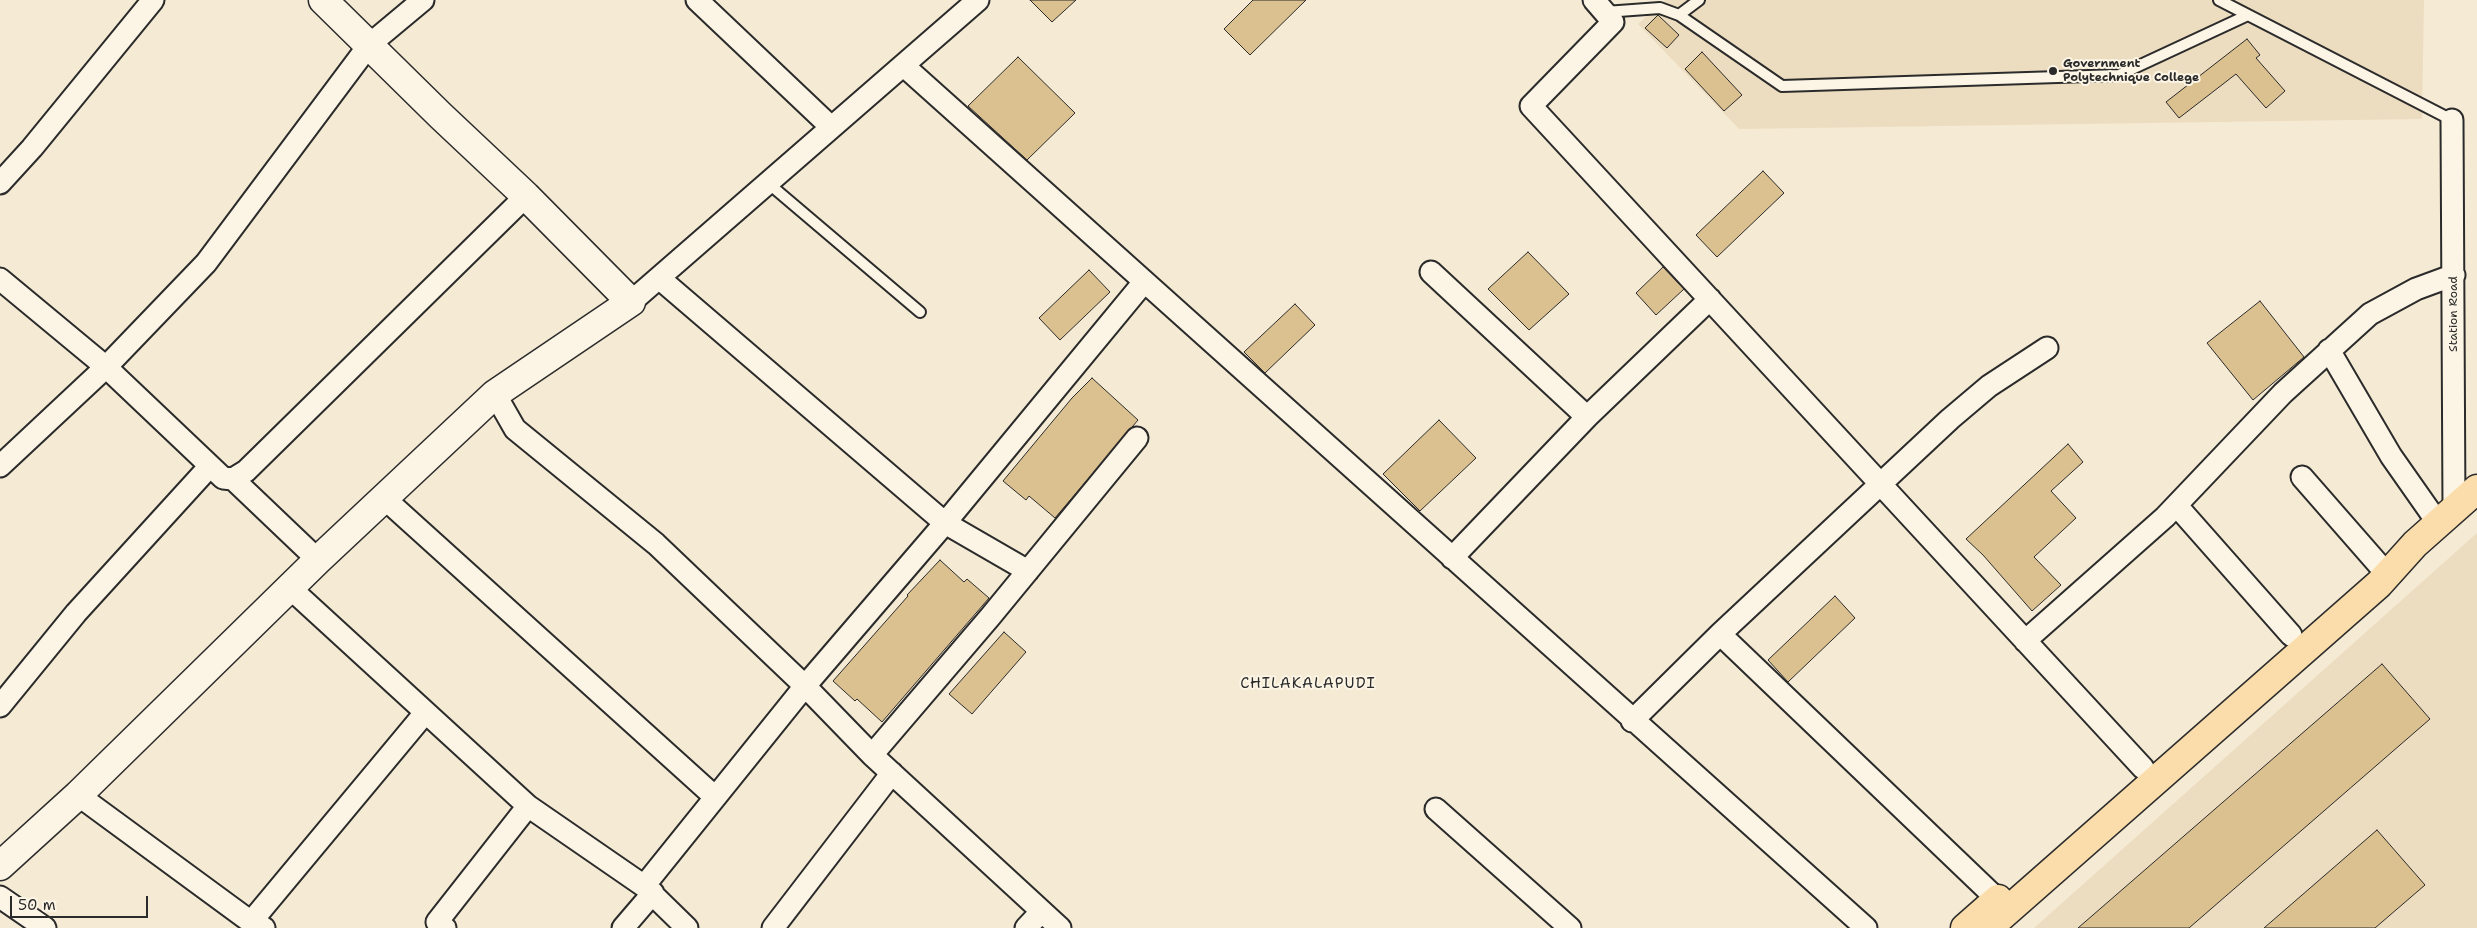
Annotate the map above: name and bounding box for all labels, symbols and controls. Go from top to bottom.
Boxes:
place label: Government Polytechnique College [2063,57,2199,85]
marker: Government Polytechnique College [2047,65,2059,77]
street label: Station Road [2447,276,2461,352]
district label: CHILAKALAPUDI [1239,675,1377,693]
scale bar [12,886,150,918]
text: 50 m [18,895,56,915]

